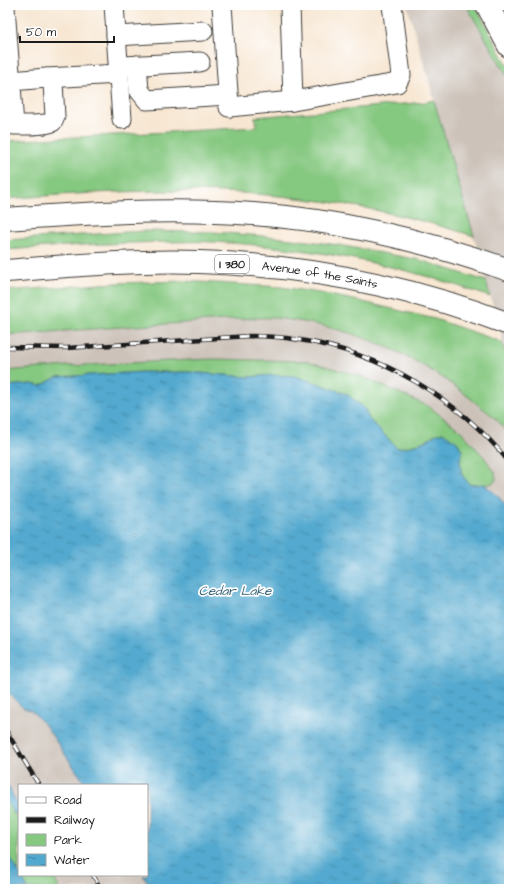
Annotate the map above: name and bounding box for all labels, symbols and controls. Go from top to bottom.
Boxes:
scale bar [20,18,114,44]
text: 50 m [26,24,57,41]
road number: I 380 [215,255,249,273]
street label: Avenue of the Saints [261,257,379,293]
water label: Cedar Lake [199,582,272,600]
legend [18,784,148,876]
text: Road [54,792,82,809]
text: Railway [54,812,95,830]
text: Park [54,832,82,849]
text: Water [54,852,90,869]

